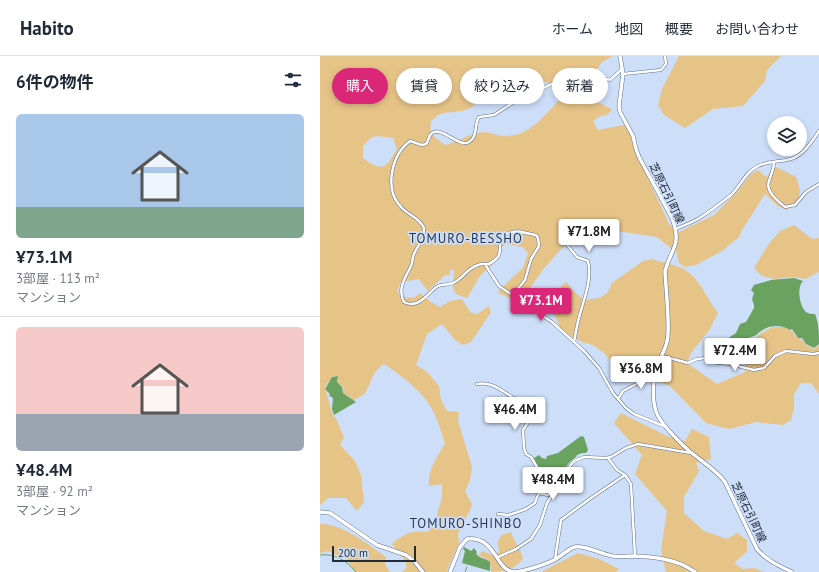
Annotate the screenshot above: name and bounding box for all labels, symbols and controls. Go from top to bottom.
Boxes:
text: Habito [20,16,74,40]
text: ホーム [551,20,593,38]
text: 地図 [615,20,643,38]
text: 概要 [665,20,693,38]
text: お問い合わせ [715,20,799,38]
chip: 購入 [332,68,388,104]
chip: 賃貸 [396,68,452,104]
chip: 絞り込み [460,68,544,104]
chip: 新着 [552,68,608,104]
icon: filters [282,69,304,91]
text: 6件の物件 [16,71,94,93]
map controls [767,116,807,156]
button: layers [767,116,807,156]
icon: home [124,140,196,212]
street label: 芝原石引町線 [646,160,688,226]
pin: ¥71.8M [556,219,622,253]
text: ¥71.8M [567,223,611,240]
district label: TOMURO-BESSHO [409,230,523,247]
text: ¥73.1M [16,246,72,268]
text: 3部屋 · 113 m² [16,270,100,287]
pin: ¥73.1M [508,288,574,322]
text: マンション [16,289,81,306]
text: ¥73.1M [519,292,563,309]
pin: ¥72.4M [702,338,768,372]
text: ¥72.4M [713,342,757,359]
icon: home [124,353,196,425]
pin: ¥36.8M [608,356,674,390]
text: ¥36.8M [619,360,663,377]
pin: ¥46.4M [482,397,548,431]
text: ¥46.4M [493,401,537,418]
text: ¥48.4M [16,459,72,481]
pin: ¥48.4M [520,467,586,501]
text: ¥48.4M [531,471,575,488]
street label: 芝原石引町線 [728,479,770,545]
text: 3部屋 · 92 m² [16,483,93,500]
text: マンション [16,502,81,519]
district label: TOMURO-SHINBO [410,515,522,532]
scale bar [332,544,416,563]
text: 200 m [338,546,368,560]

